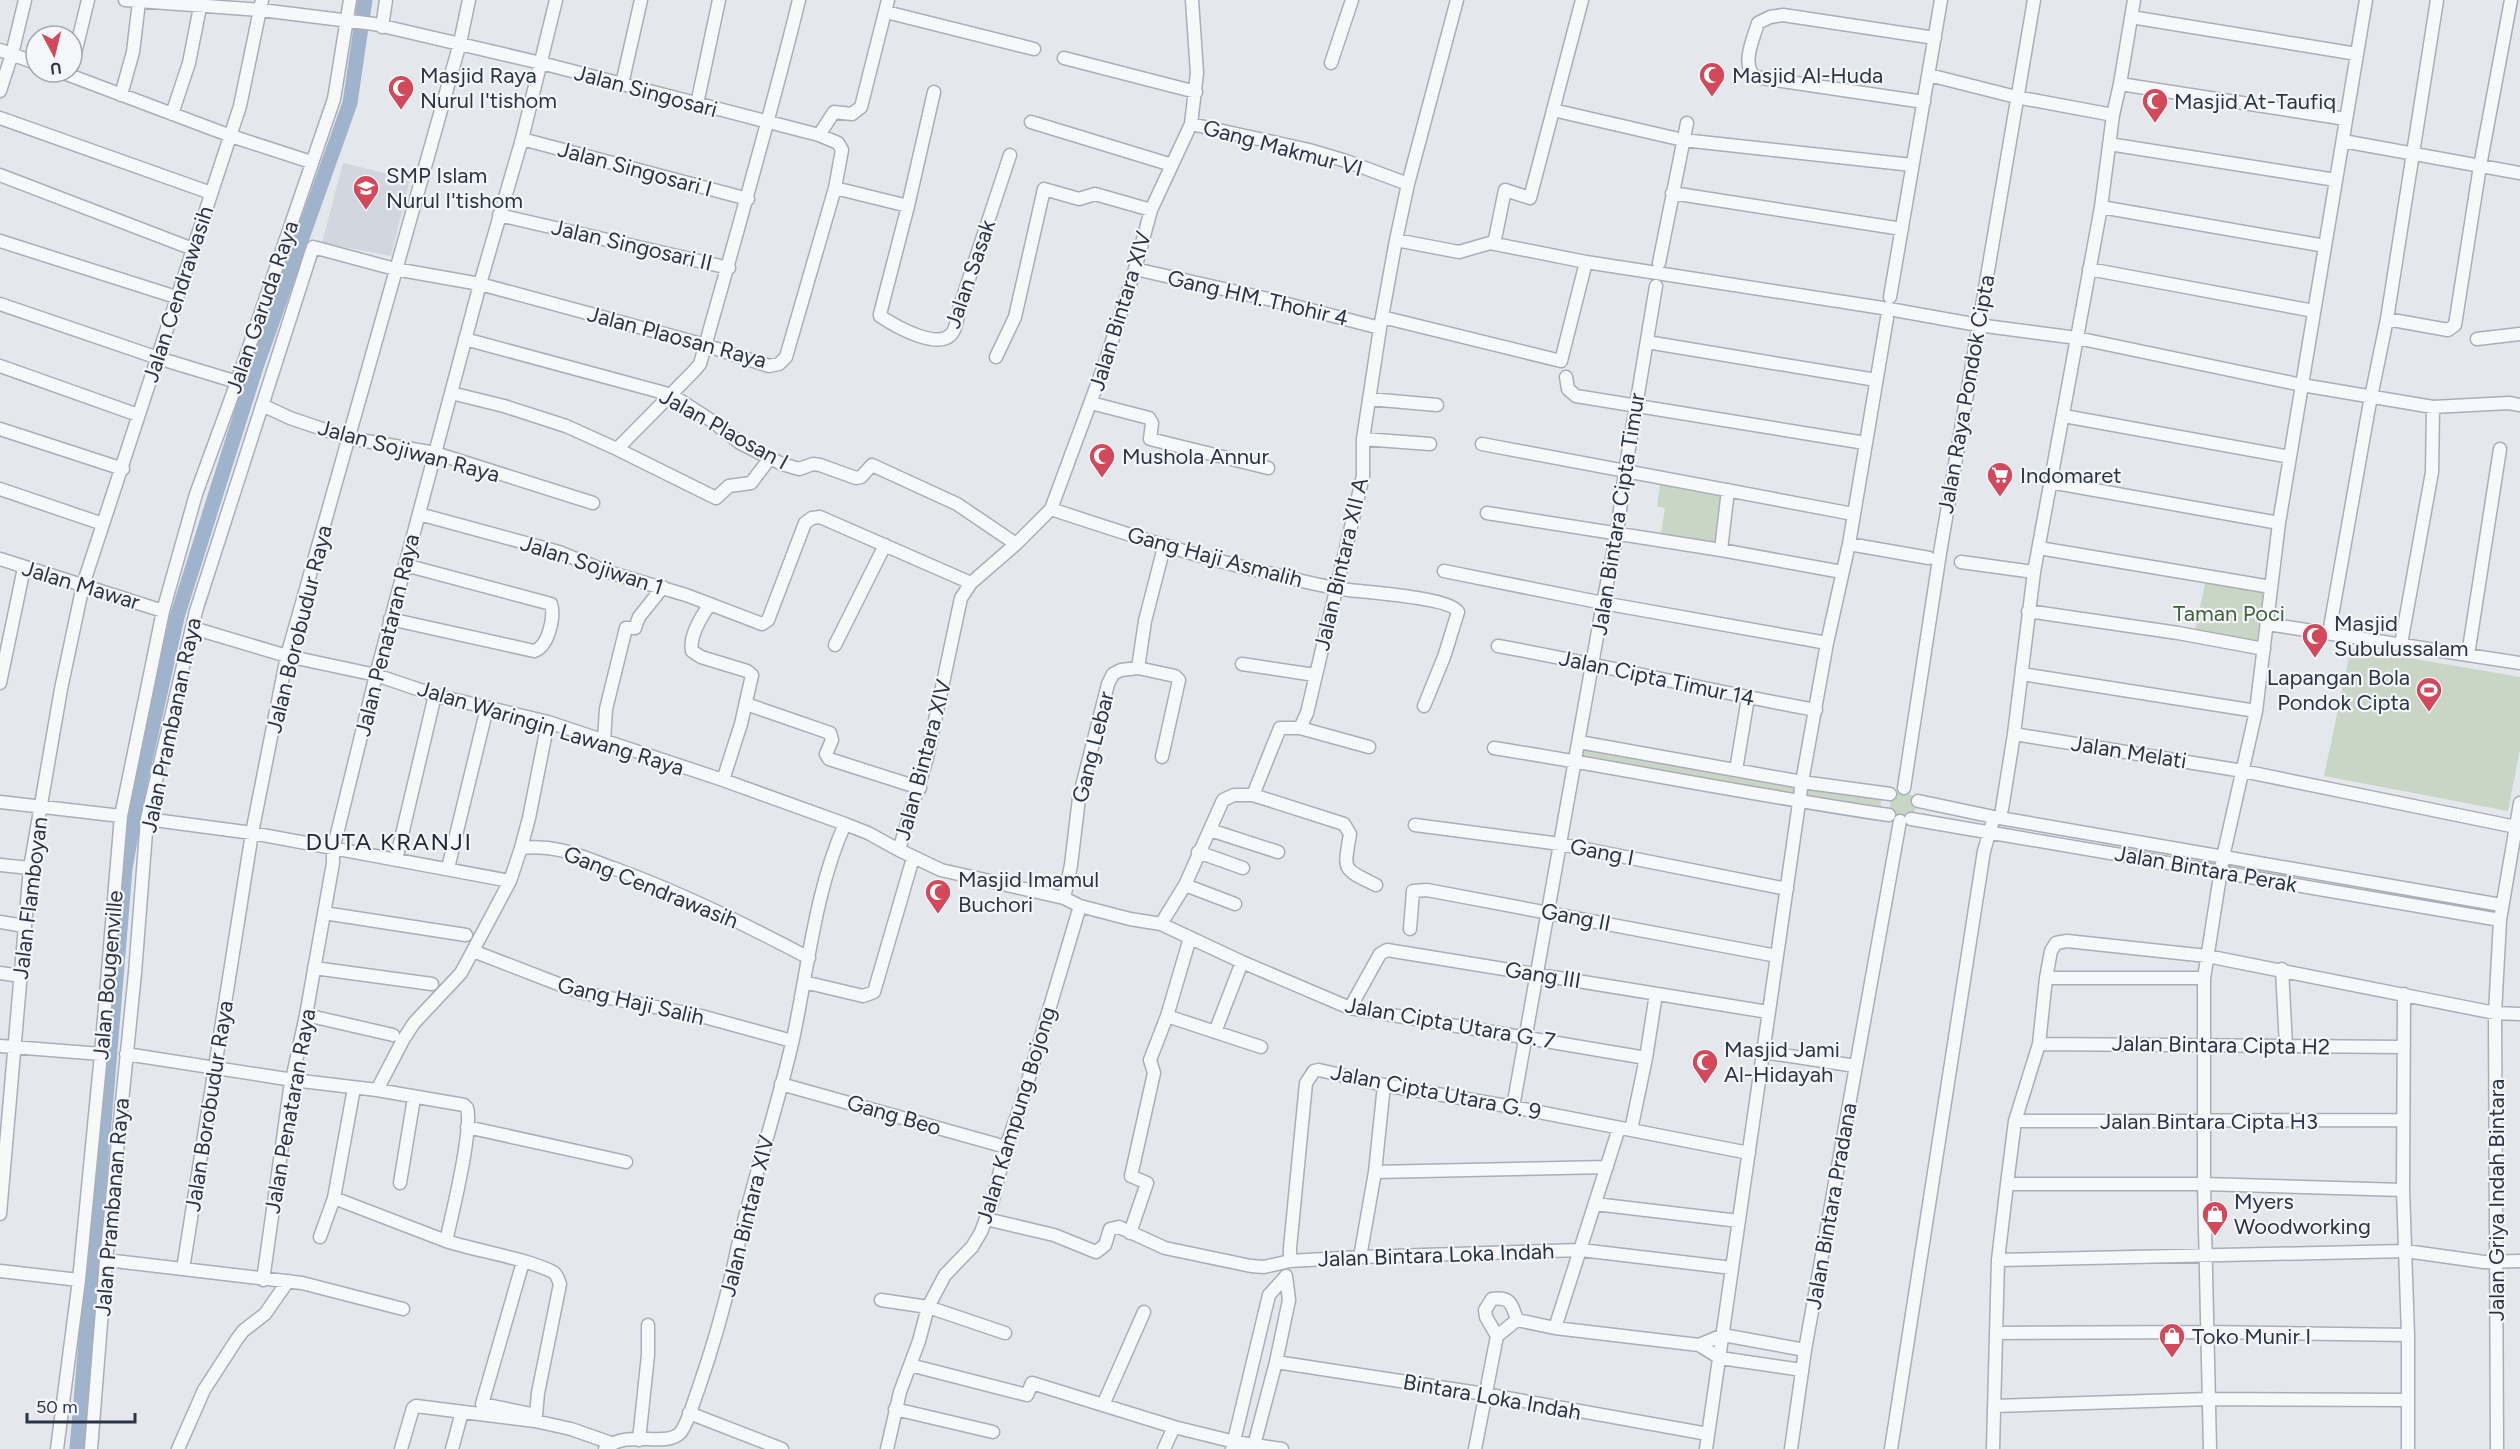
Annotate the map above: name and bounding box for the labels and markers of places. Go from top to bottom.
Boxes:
mosque icon: Masjid Al-Huda [1697,60,1727,98]
place label: Masjid Raya Nurul I'tishom [420,62,557,114]
place label: Masjid Al-Huda [1732,62,1883,89]
mosque icon: Masjid Raya Nurul I'tishom [386,73,416,111]
mosque icon: Masjid At-Taufiq [2140,86,2170,124]
place label: Masjid At-Taufiq [2174,88,2336,115]
place label: SMP Islam Nurul I'tishom [386,162,523,214]
school or university icon: SMP Islam Nurul I'tishom [351,173,381,211]
mosque icon: Mushola Annur [1087,441,1117,479]
place label: Mushola Annur [1122,443,1269,470]
supermarket icon: Indomaret [1985,460,2015,498]
place label: Indomaret [2020,462,2122,489]
place label: Masjid Subulussalam [2334,610,2469,662]
mosque icon: Masjid Subulussalam [2300,621,2330,659]
place label: Lapangan Bola Pondok Cipta [2267,664,2410,716]
sports icon: Lapangan Bola Pondok Cipta [2414,675,2444,713]
place label: Masjid Imamul Buchori [958,866,1099,918]
mosque icon: Masjid Imamul Buchori [923,877,953,915]
place label: Masjid Jami Al-Hidayah [1724,1036,1840,1088]
mosque icon: Masjid Jami Al-Hidayah [1690,1047,1720,1085]
place label: Myers Woodworking [2234,1188,2371,1240]
shop icon: Myers Woodworking [2200,1199,2230,1237]
shop icon: Toko Munir I [2157,1321,2187,1359]
place label: Toko Munir I [2192,1323,2311,1350]

